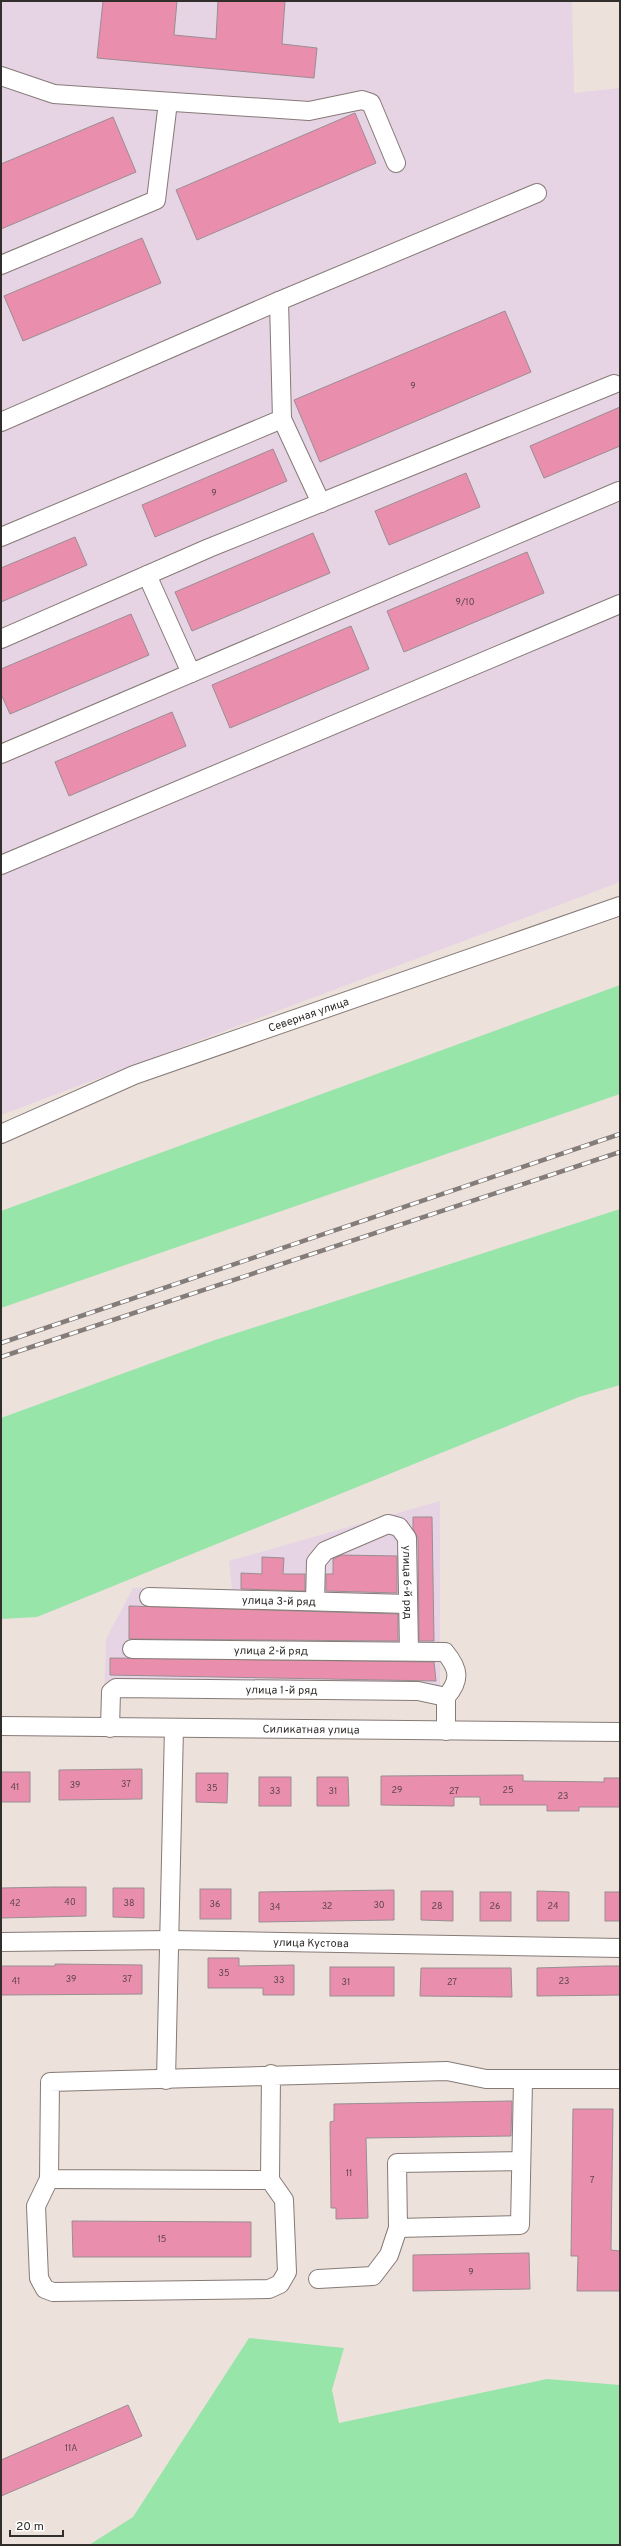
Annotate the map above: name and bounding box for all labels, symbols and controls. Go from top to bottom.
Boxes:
house number: 9 [410,381,416,392]
house number: 9 [211,488,217,499]
house number: 9/10 [456,597,475,608]
street label: Северная улица [266,995,351,1036]
street label: улица 6-й ряд [399,1545,414,1619]
street label: улица 3-й ряд [242,1594,316,1610]
street label: улица 2-й ряд [234,1644,308,1659]
street label: улица 1-й ряд [245,1683,318,1698]
street label: Силикатная улица [262,1723,360,1737]
house number: 37 [121,1779,131,1790]
house number: 39 [70,1780,80,1791]
house number: 41 [11,1782,19,1793]
house number: 35 [206,1783,218,1794]
house number: 29 [392,1785,402,1796]
house number: 25 [502,1785,514,1796]
house number: 33 [270,1786,280,1797]
house number: 31 [329,1786,337,1797]
house number: 27 [449,1786,459,1797]
house number: 23 [558,1791,568,1802]
house number: 40 [64,1897,76,1908]
house number: 42 [9,1898,21,1909]
house number: 38 [124,1898,134,1909]
house number: 36 [210,1899,220,1910]
house number: 30 [373,1900,385,1911]
house number: 32 [322,1901,332,1912]
house number: 28 [431,1901,443,1912]
house number: 26 [490,1901,500,1912]
house number: 24 [547,1901,559,1912]
house number: 34 [269,1902,281,1913]
street label: улица Кустова [273,1936,349,1951]
house number: 35 [218,1968,230,1979]
house number: 39 [66,1974,76,1985]
house number: 37 [122,1974,132,1985]
house number: 33 [274,1975,284,1986]
house number: 41 [12,1976,20,1987]
house number: 23 [559,1976,569,1987]
house number: 31 [342,1977,350,1988]
house number: 27 [447,1977,457,1988]
house number: 11 [346,2168,352,2179]
house number: 7 [590,2175,595,2186]
house number: 15 [158,2234,166,2245]
house number: 9 [468,2267,474,2278]
house number: 11А [65,2443,77,2454]
scale bar [10,2512,63,2538]
text: 20 m [16,2519,44,2535]

